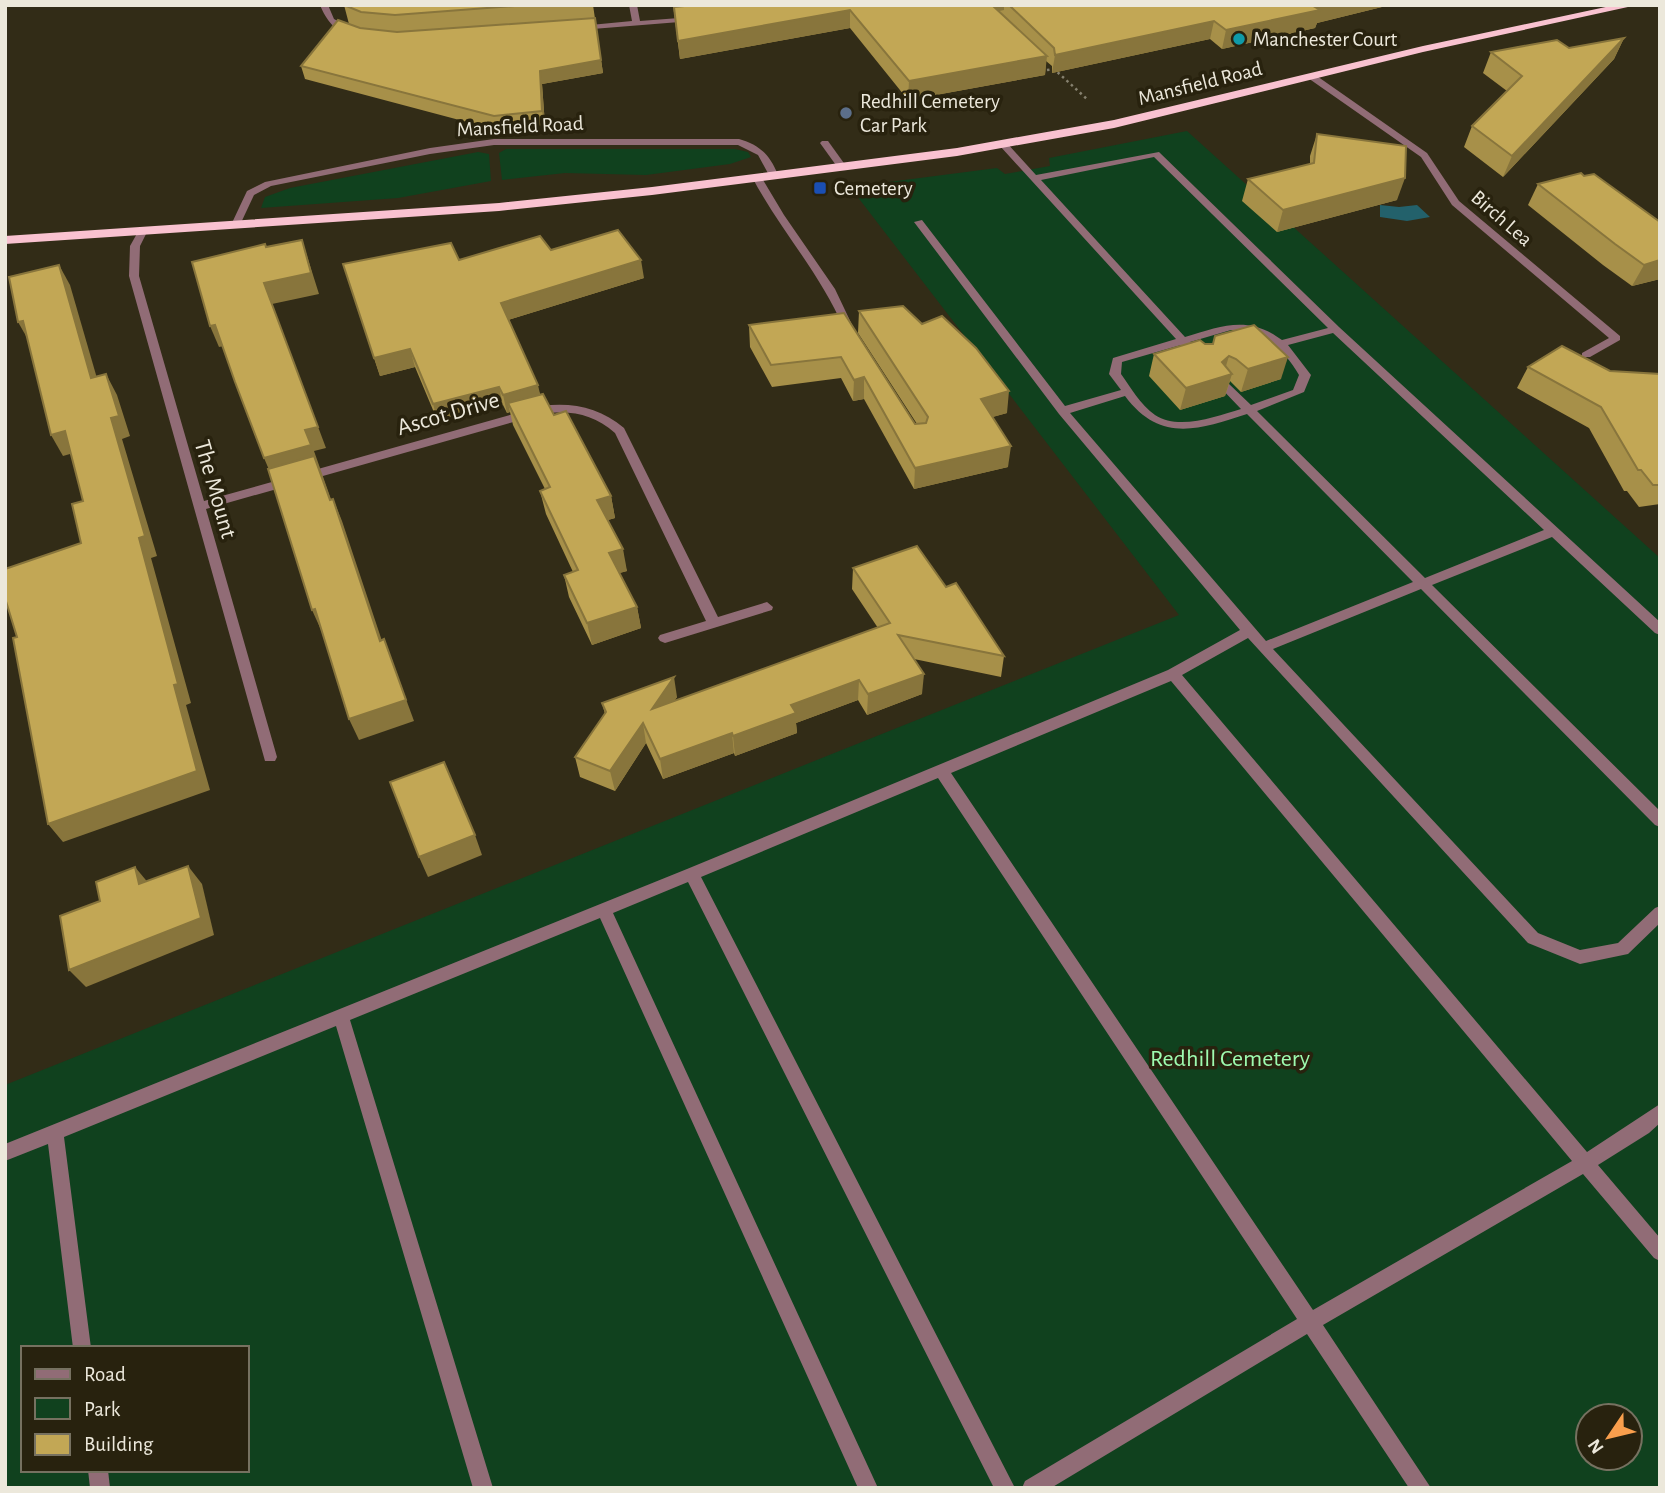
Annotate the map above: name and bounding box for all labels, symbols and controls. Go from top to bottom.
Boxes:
place label: Manchester Court [1253,29,1398,50]
marker: Manchester Court [1231,31,1247,47]
street label: Mansfield Road [1136,58,1264,109]
place label: Redhill Cemetery Car Park [860,91,1000,136]
marker: Redhill Cemetery Car Park [838,105,854,121]
street label: Mansfield Road [456,113,584,140]
place label: Cemetery [834,178,913,199]
marker: Cemetery [812,180,828,196]
street label: Birch Lea [1467,186,1536,251]
street label: Ascot Drive [394,388,502,440]
street label: The Mount [190,437,241,542]
park label: Redhill Cemetery [1150,1047,1310,1071]
legend [21,1346,248,1472]
text: Road [84,1364,126,1385]
text: Park [84,1399,121,1420]
north arrow [1574,1402,1644,1472]
text: Building [84,1434,154,1455]
text: N [1585,1435,1608,1457]

